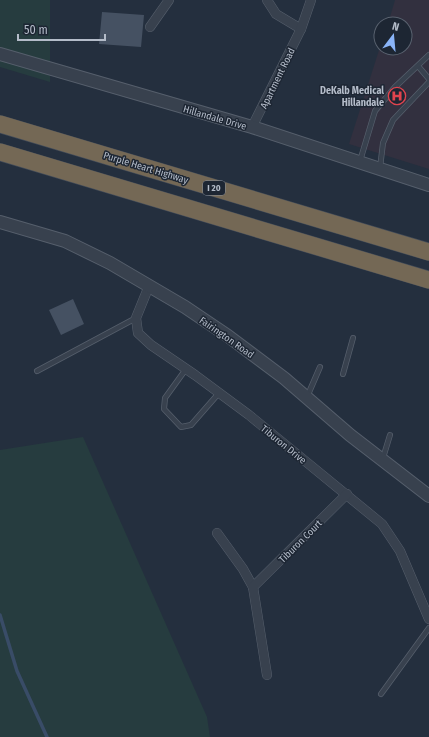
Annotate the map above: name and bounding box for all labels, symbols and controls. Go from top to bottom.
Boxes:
scale bar [18,16,105,42]
north arrow [373,16,413,56]
text: N [391,20,401,34]
text: 50 m [24,23,48,37]
street label: Apartment Road [258,46,298,111]
place label: DeKalb Medical Hillandale [320,85,384,109]
hospital icon: DeKalb Medical Hillandale [387,86,407,106]
street label: Hillandale Drive [182,103,248,133]
street label: Purple Heart Highway [102,149,190,187]
road number: I 20 [203,181,225,195]
street label: Fairington Road [197,315,256,361]
street label: Tiburon Drive [258,423,309,467]
street label: Tiburon Court [277,517,325,566]

